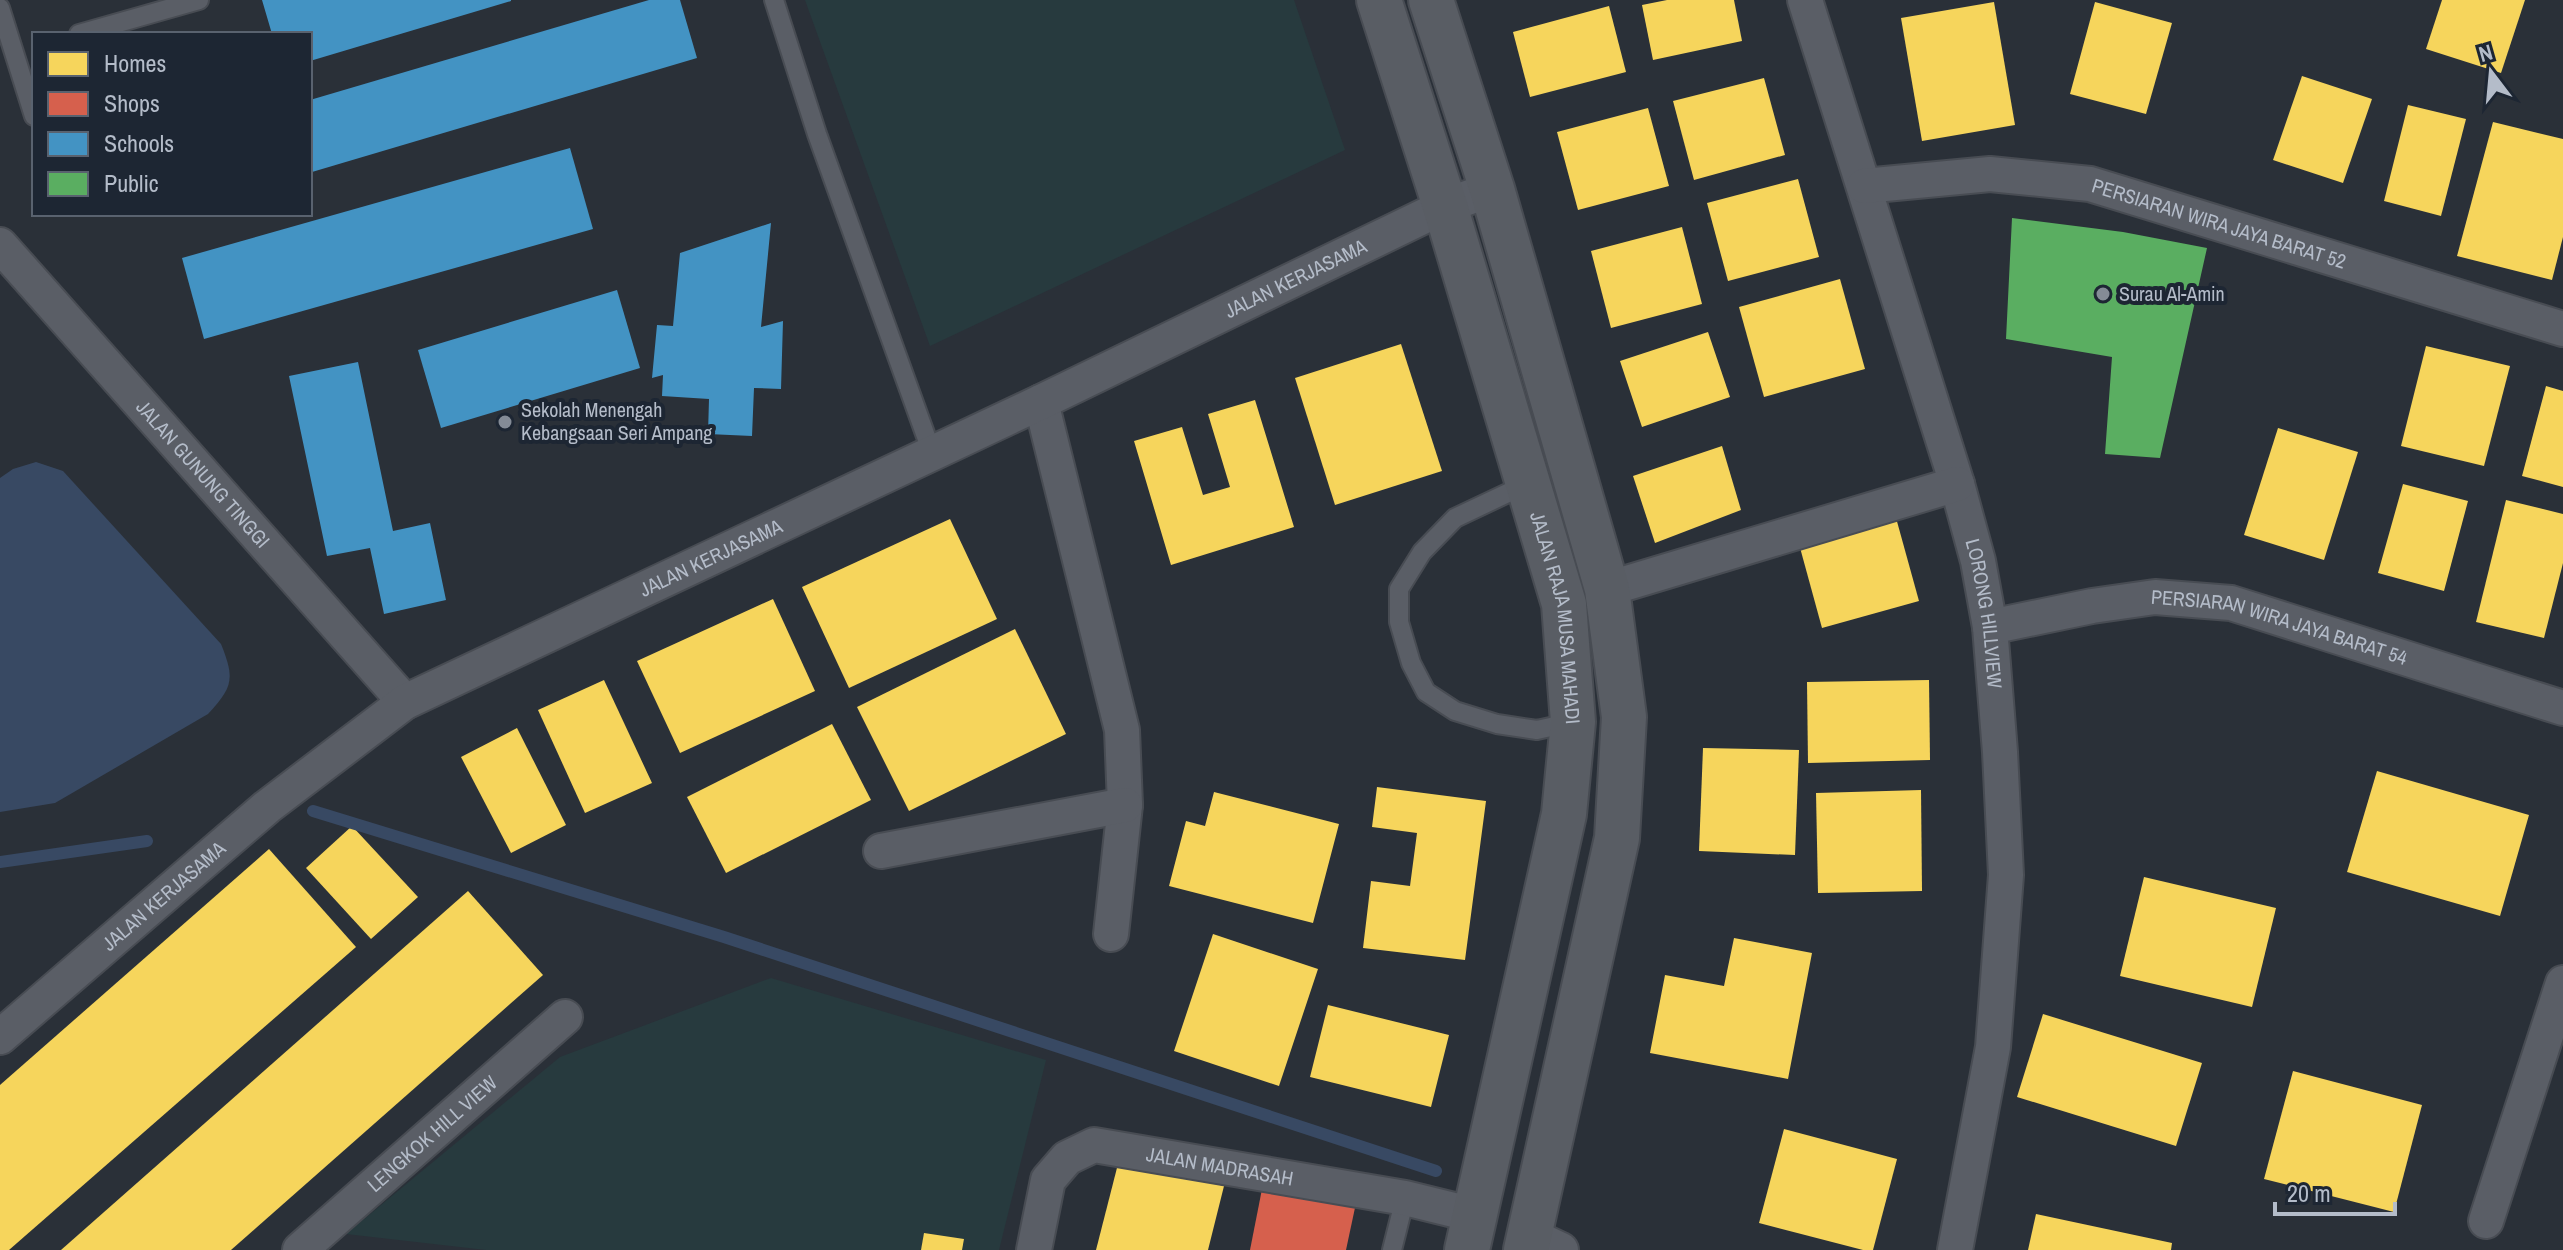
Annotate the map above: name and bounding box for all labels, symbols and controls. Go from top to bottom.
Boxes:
legend [32,32,312,216]
north arrow [2451,32,2531,112]
text: N [2475,37,2496,69]
text: Homes [104,47,166,79]
text: Shops [104,87,160,119]
text: Schools [104,127,174,159]
text: Public [104,167,159,199]
street label: PERSIARAN WIRA JAYA BARAT 52 [2089,171,2349,275]
street label: JALAN KERJASAMA [1220,232,1371,324]
place label: Surau Al-Amin [2119,280,2225,307]
marker: Surau Al-Amin [2094,285,2112,303]
street label: JALAN GUNUNG TINGGI [130,394,276,553]
place label: Sekolah Menengah Kebangsaan Seri Ampang [521,396,712,446]
marker: Sekolah Menengah Kebangsaan Seri Ampang [496,413,514,431]
street label: JALAN RAJA MUSA MAHADI [1524,508,1587,725]
street label: JALAN KERJASAMA [635,512,787,603]
street label: LORONG HILLVIEW [1959,535,2009,690]
street label: PERSIARAN WIRA JAYA BARAT 54 [2150,583,2411,671]
street label: JALAN KERJASAMA [96,835,231,956]
street label: LENGKOK HILL VIEW [361,1069,503,1198]
street label: JALAN MADRASAH [1144,1140,1295,1192]
scale bar [2275,1166,2395,1216]
text: 20 m [2287,1177,2331,1209]

